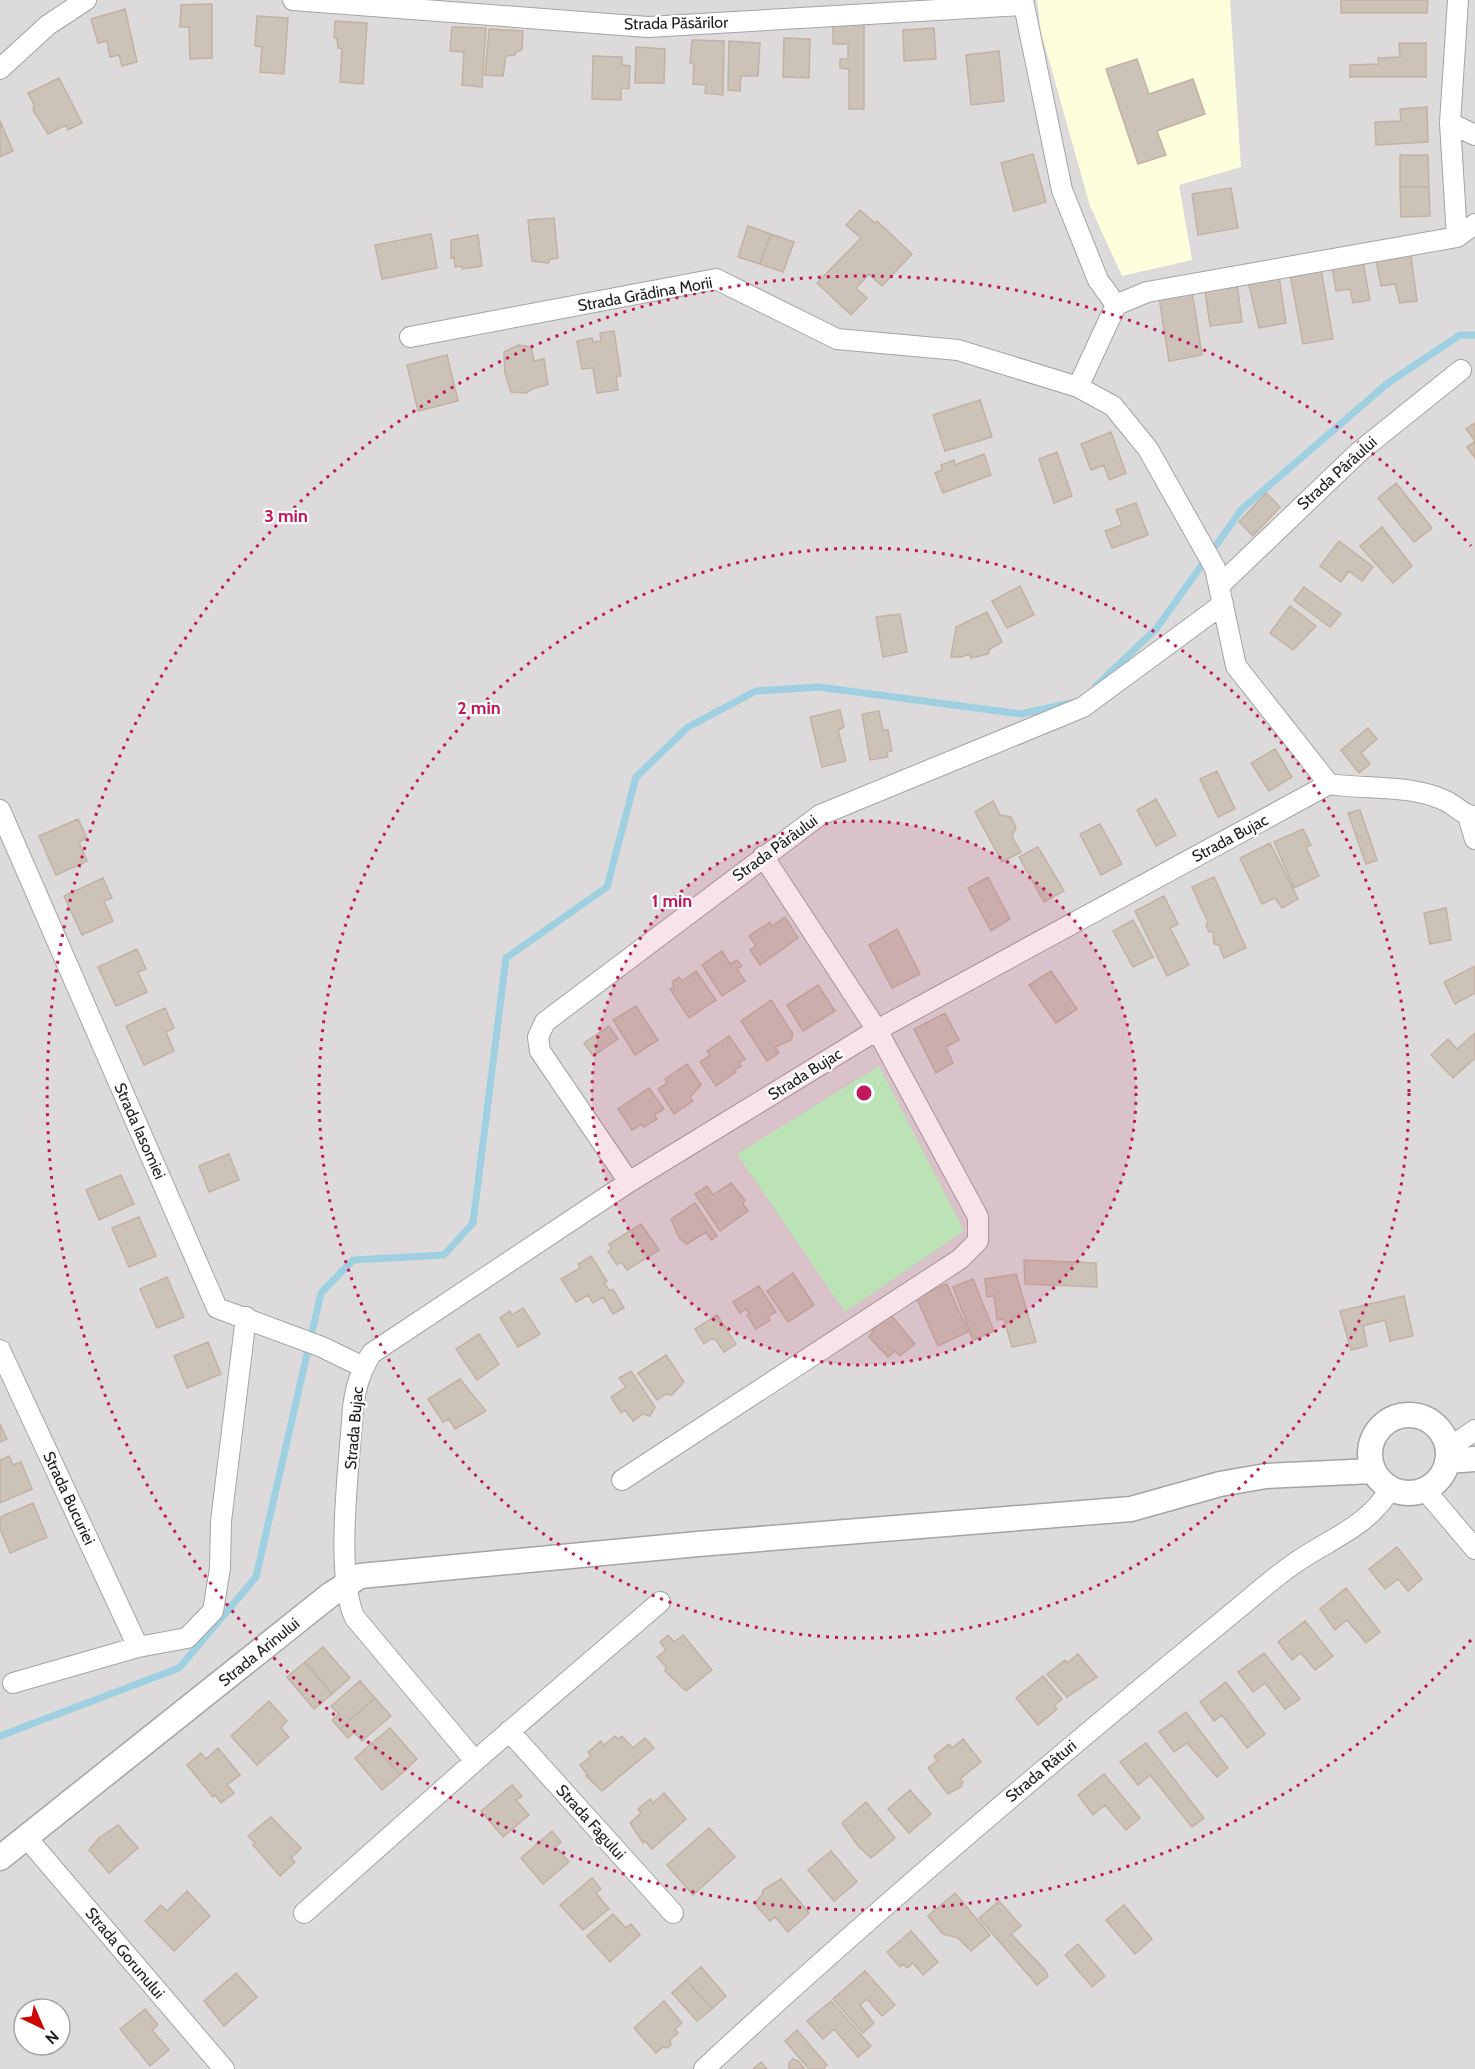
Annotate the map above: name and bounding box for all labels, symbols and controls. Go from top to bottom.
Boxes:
street label: Strada Păsărilor [624,13,729,33]
street label: Strada Grădina Morii [576,273,714,315]
street label: Strada Pârâului [1293,432,1381,514]
text: 3 min [264,505,308,527]
text: 2 min [457,697,501,719]
street label: Strada Bujac [1189,810,1271,866]
street label: Strada Pârâului [729,811,821,885]
text: 1 min [652,890,692,912]
street label: Strada Bujac [765,1044,845,1104]
street label: Strada Iasomiei [110,1080,170,1182]
centre of rings [854,1083,874,1103]
street label: Strada Bujac [341,1386,367,1470]
street label: Strada Bucuriei [39,1448,99,1548]
street label: Strada Arinului [215,1614,303,1690]
street label: Strada Râturi [1002,1736,1080,1806]
street label: Strada Fagului [552,1781,630,1863]
street label: Strada Gorunului [81,1904,169,2002]
north arrow [12,1997,72,2057]
text: N [41,2027,63,2048]

